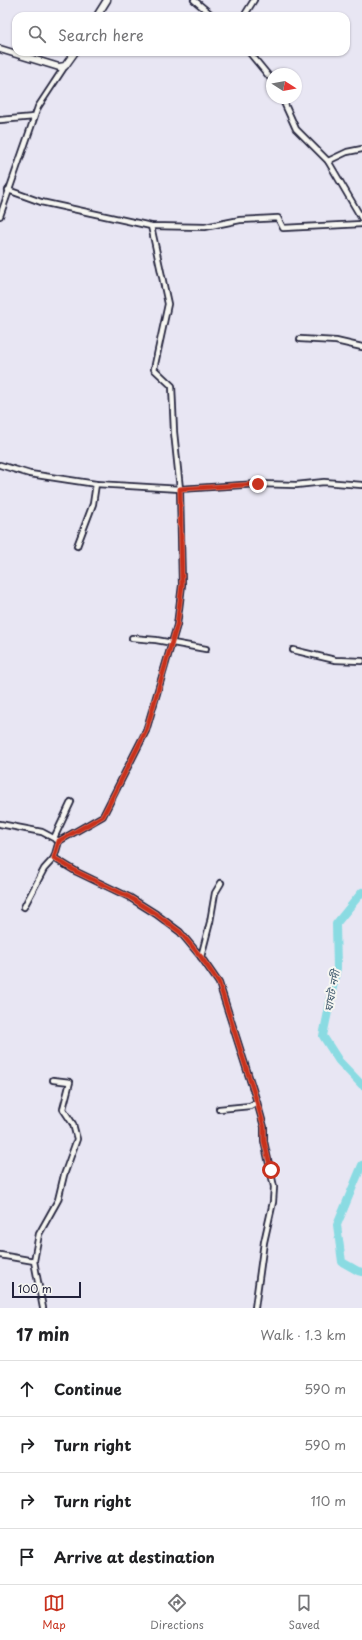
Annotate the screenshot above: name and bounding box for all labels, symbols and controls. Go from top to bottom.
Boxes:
search box [12,12,350,56]
icon: search [26,23,48,45]
text: Search here [58,23,144,46]
north arrow [266,68,302,104]
route end [249,475,267,493]
water label: ঘাঘট নদী [319,967,344,1013]
route start [262,1161,280,1179]
scale bar [12,1280,81,1299]
text: 100 m [18,1280,52,1297]
text: 17 min [16,1321,70,1347]
text: Walk · 1.3 km [261,1325,346,1344]
text: Continue [54,1377,122,1400]
icon: ahead [16,1378,38,1400]
text: 590 m [304,1379,346,1398]
text: Turn right [54,1433,131,1456]
icon: right [16,1434,38,1456]
text: 590 m [304,1435,346,1454]
text: Turn right [54,1489,131,1512]
icon: right [16,1490,38,1512]
text: 110 m [311,1491,346,1510]
text: Arrive at destination [54,1545,215,1568]
icon: arrive [16,1546,38,1568]
tab: Map [42,1592,66,1633]
tab: Directions [150,1592,204,1633]
tab: Saved [288,1592,320,1633]

